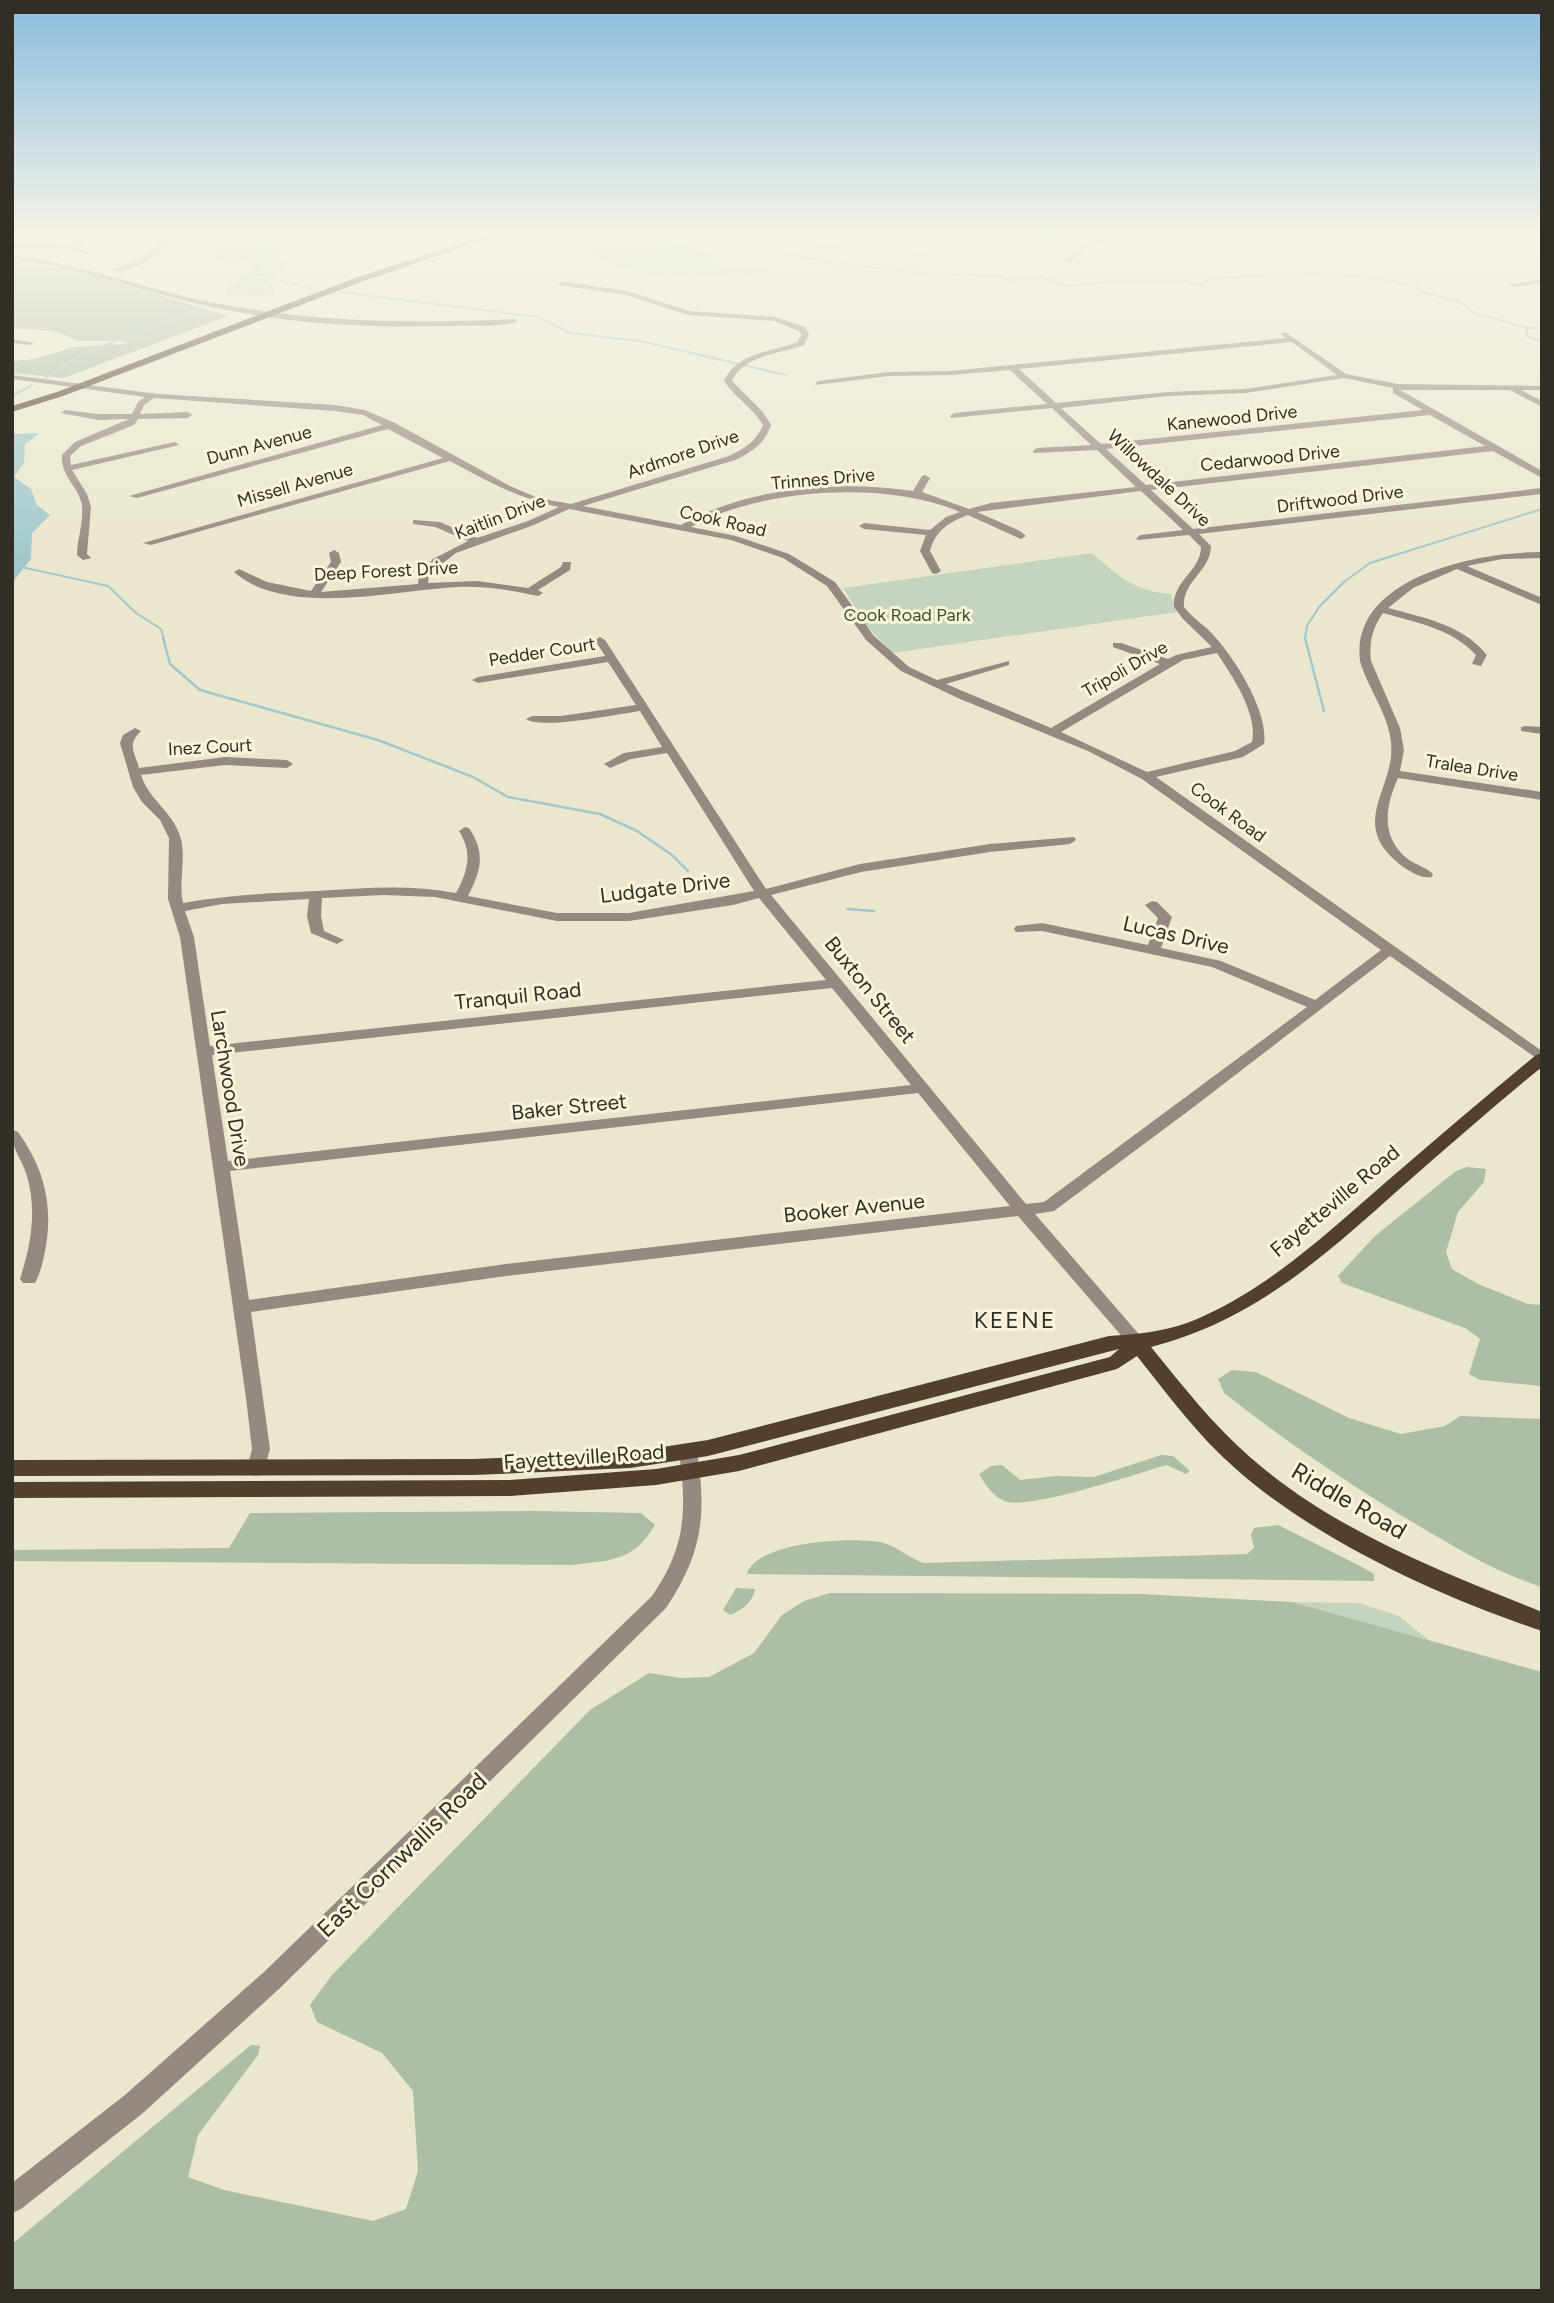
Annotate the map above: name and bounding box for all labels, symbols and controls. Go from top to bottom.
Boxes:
street label: Kanewood Drive [1166,400,1298,436]
street label: Dunn Avenue [204,420,314,470]
street label: Ardmore Drive [624,425,742,483]
street label: Willowdale Drive [1103,425,1215,532]
street label: Cedarwood Drive [1199,440,1341,476]
street label: Missell Avenue [235,458,356,512]
street label: Trinnes Drive [770,464,876,494]
street label: Driftwood Drive [1275,480,1405,518]
street label: Kaitlin Drive [452,490,549,544]
street label: Cook Road [677,500,769,542]
street label: Deep Forest Drive [313,556,459,586]
park label: Cook Road Park [843,604,971,626]
street label: Pedder Court [487,633,597,671]
street label: Tripoli Drive [1079,636,1172,702]
street label: Inez Court [167,734,253,760]
street label: Tralea Drive [1424,750,1520,786]
street label: Cook Road [1186,777,1270,847]
street label: Ludgate Drive [598,867,732,908]
street label: Lucas Drive [1121,910,1232,959]
street label: Buxton Street [820,931,921,1048]
street label: Tranquil Road [453,976,582,1015]
street label: Larchwood Drive [206,1008,255,1168]
street label: Baker Street [510,1088,628,1125]
street label: Fayetteville Road [1265,1139,1404,1262]
street label: Booker Avenue [782,1188,926,1227]
district label: KEENE [974,1306,1056,1334]
street label: Fayetteville Road [503,1438,665,1475]
street label: Riddle Road [1286,1456,1412,1545]
street label: East Cornwallis Road [311,1766,492,1943]

